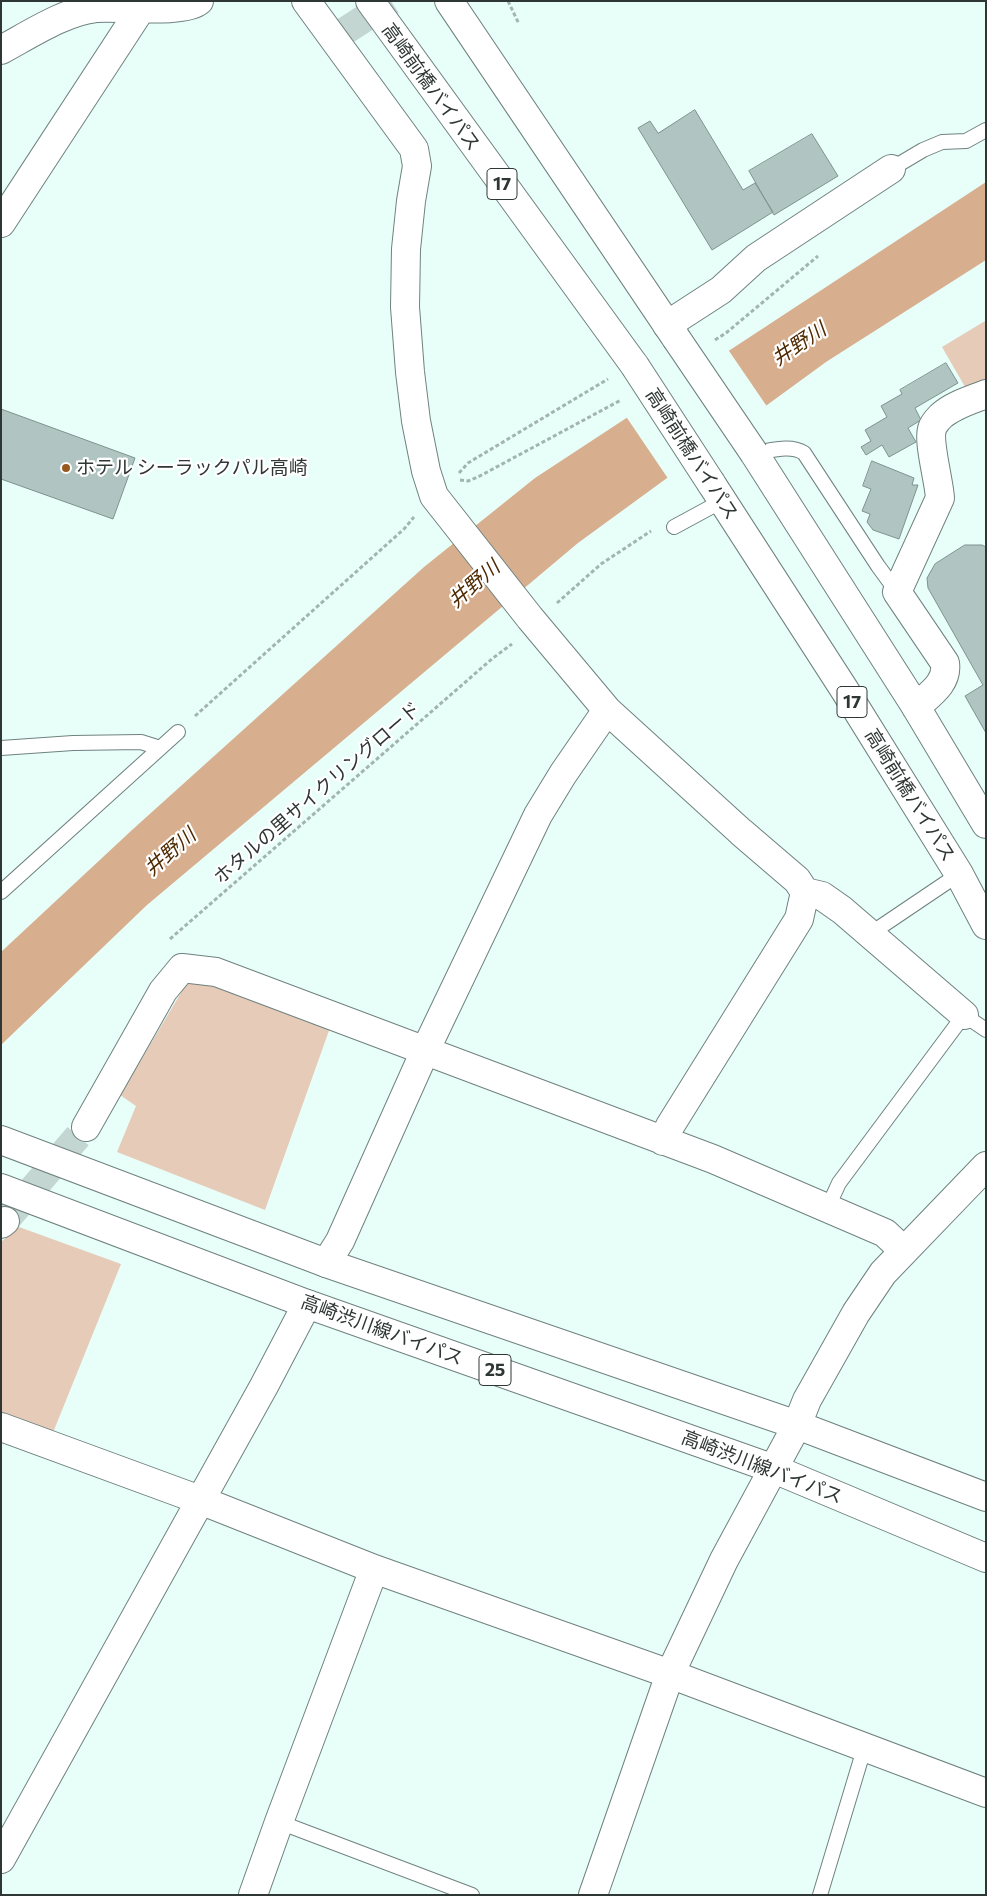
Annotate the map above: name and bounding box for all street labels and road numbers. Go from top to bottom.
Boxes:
street label: 高崎前橋バイパス [377,19,485,155]
road number: 17 [487,168,517,200]
street label: 高崎前橋バイパス [641,384,743,524]
road number: 17 [837,686,867,718]
street label: ホタルの里サイクリングロード [209,697,425,889]
street label: 高崎前橋バイパス [860,725,960,865]
street label: 高崎渋川線バイパス [298,1290,466,1370]
road number: 25 [479,1354,511,1386]
street label: 高崎渋川線バイパス [678,1426,846,1508]

